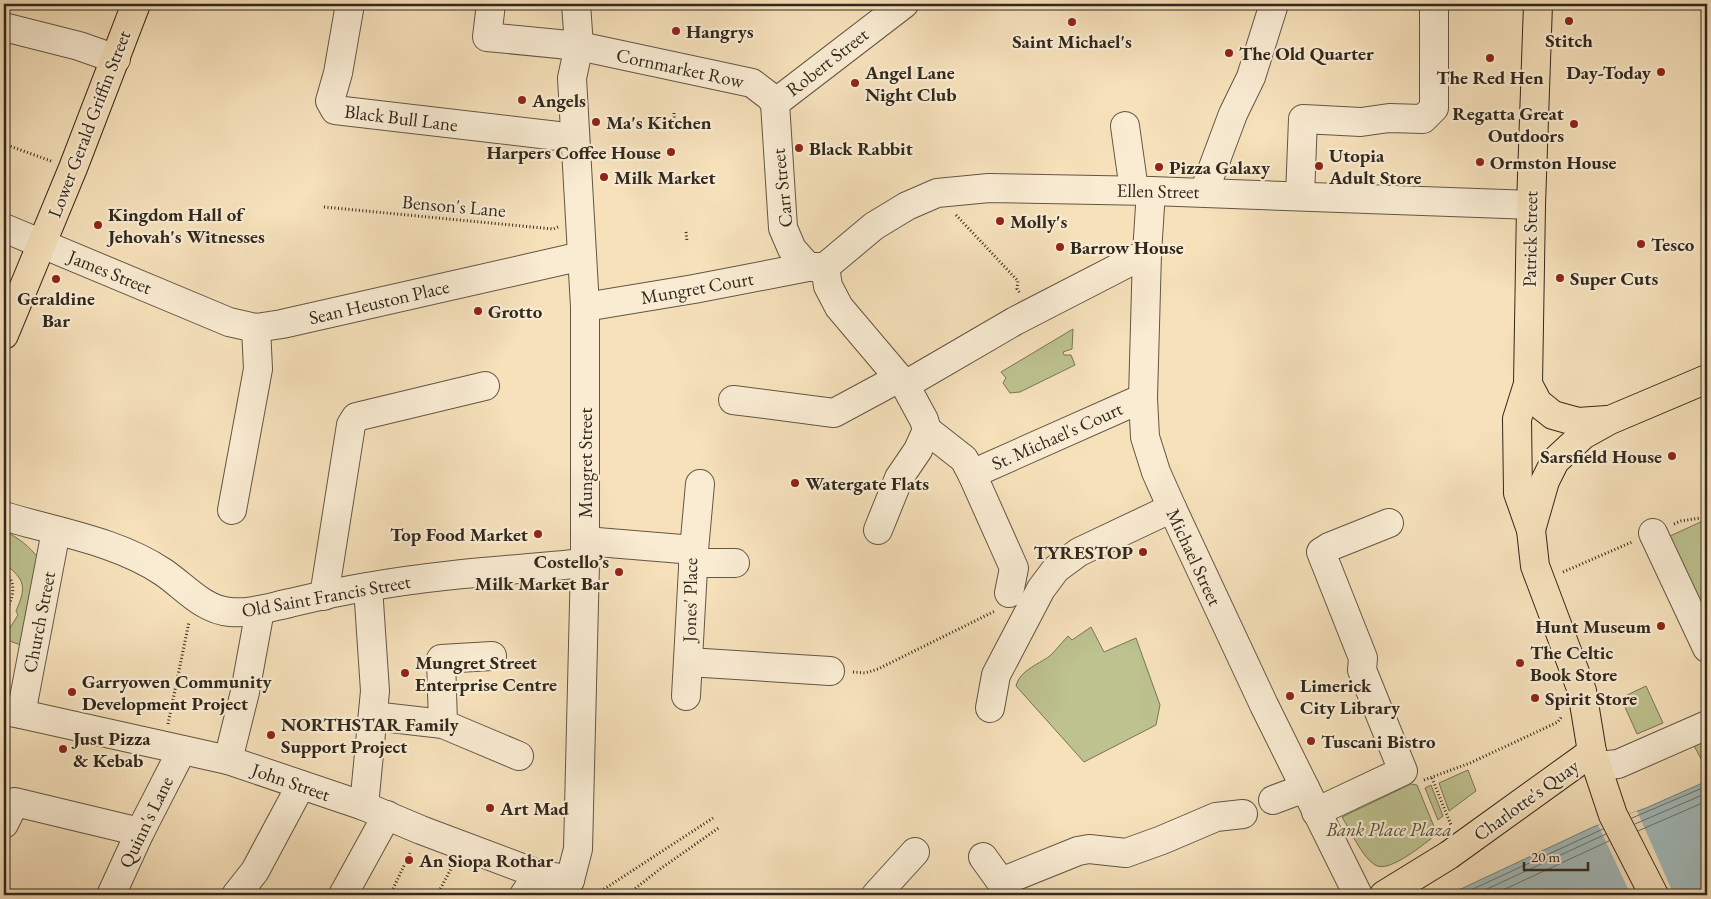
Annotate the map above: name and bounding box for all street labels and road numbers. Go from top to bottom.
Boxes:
street label: Robert Street [781,22,873,102]
street label: Lower Gerald Griffin Street [42,27,136,221]
street label: Cornmarket Row [614,42,747,94]
street label: Black Bull Lane [343,99,459,137]
street label: Carr Street [765,147,799,229]
street label: Ellen Street [1116,178,1200,204]
street label: Benson's Lane [401,189,507,223]
street label: Patrick Street [1517,191,1543,287]
street label: James Street [63,243,155,300]
street label: Mungret Court [639,266,755,310]
street label: Sean Heuston Place [306,274,452,330]
street label: St. Michael's Court [988,396,1126,476]
street label: Mungret Street [573,408,598,518]
street label: Michael Street [1161,504,1227,610]
street label: Jones' Place [677,558,703,644]
street label: Church Street [17,569,61,675]
street label: Old Saint Francis Street [240,569,412,623]
street label: Charlotte's Quay [1468,753,1584,847]
street label: John Street [247,756,333,807]
street label: Quinn's Lane [113,772,179,872]

